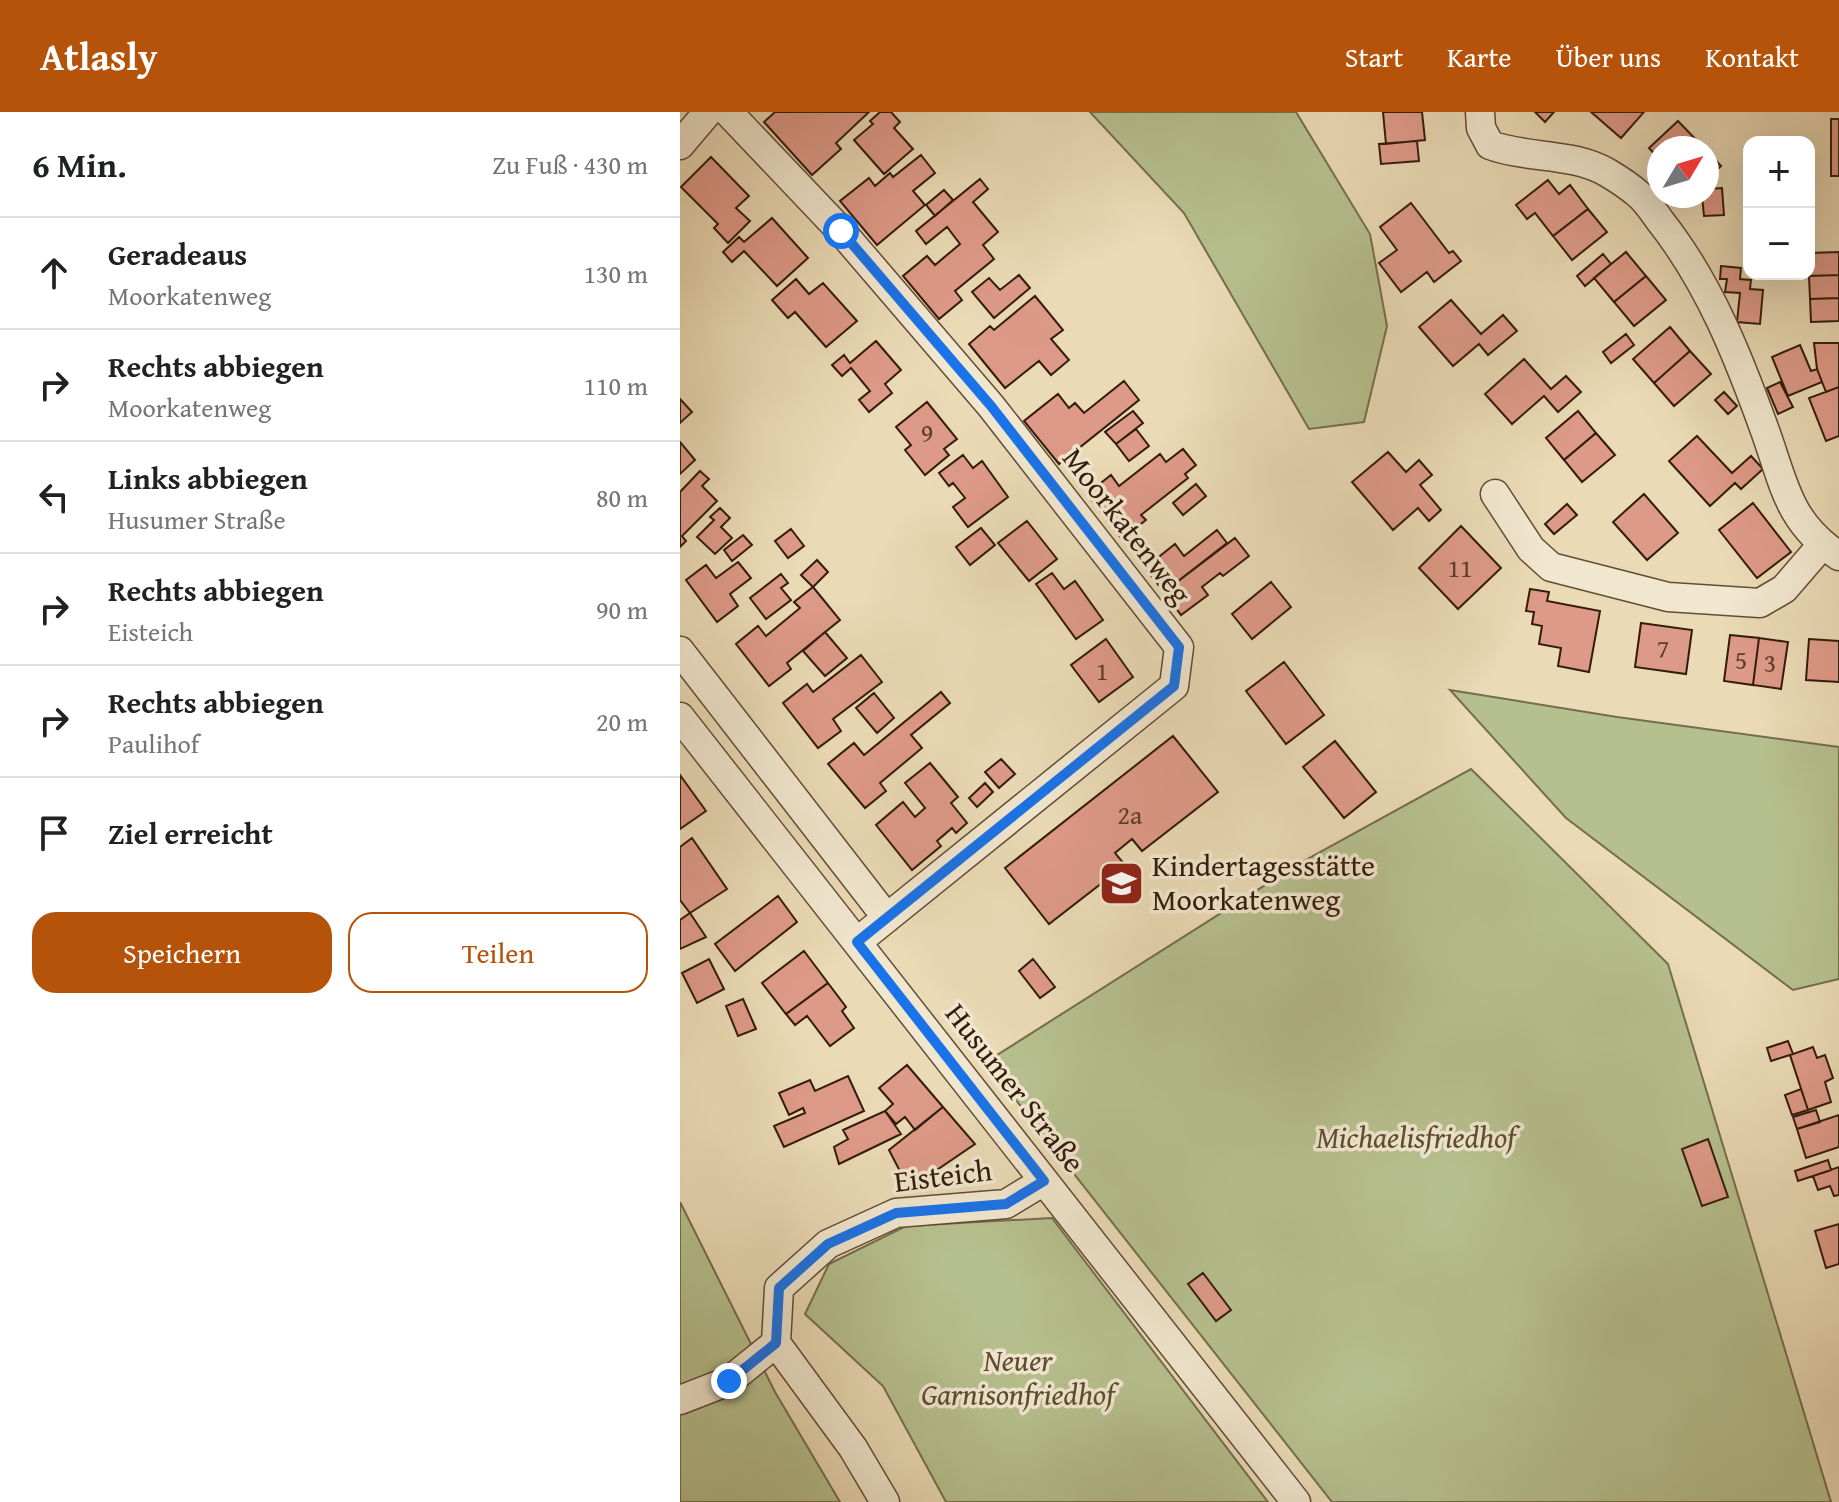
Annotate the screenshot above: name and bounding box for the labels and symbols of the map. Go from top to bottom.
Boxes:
north arrow [1647,136,1719,208]
route start [823,213,859,249]
house number: 9 [921,413,933,452]
street label: Moorkatenweg [1053,438,1203,613]
house number: 11 [1447,548,1473,587]
house number: 7 [1657,628,1669,667]
house number: 5 [1735,640,1747,679]
house number: 3 [1764,643,1776,682]
house number: 1 [1096,651,1108,690]
house number: 2a [1118,795,1143,834]
place label: Kindertagesstätte Moorkatenweg [1152,843,1375,921]
school or university icon: Kindertagesstätte Moorkatenweg [1097,859,1145,907]
street label: Husumer Straße [935,993,1096,1182]
park label: Michaelisfriedhof [1316,1115,1521,1159]
street label: Eisteich [891,1147,994,1203]
park label: Neuer Garnisonfriedhof [921,1338,1120,1416]
route end [711,1363,747,1399]

